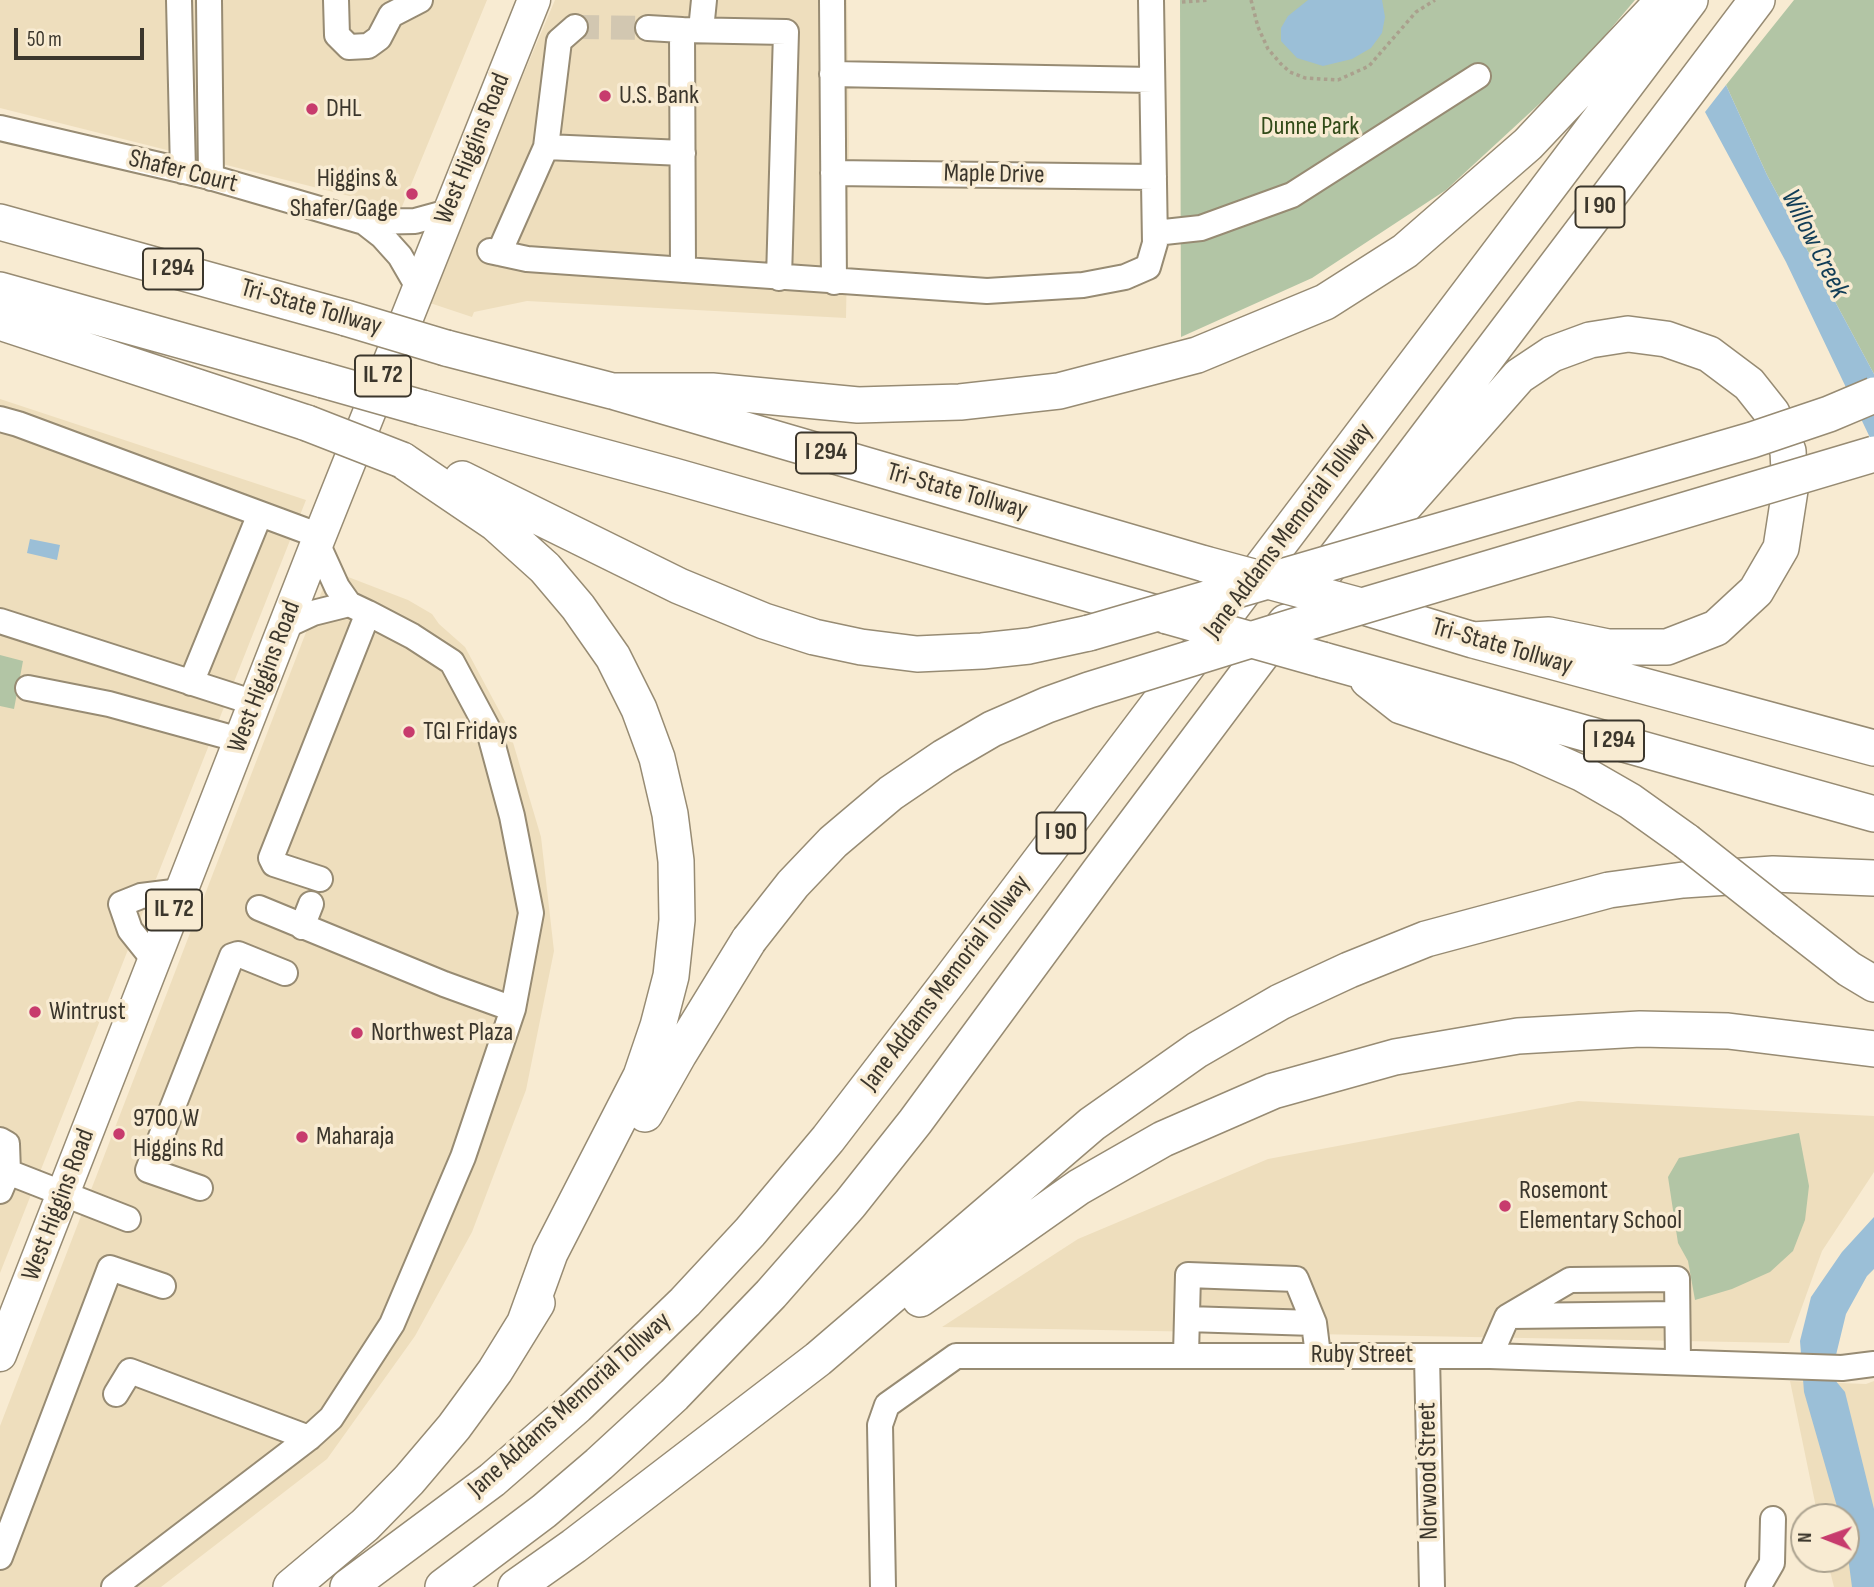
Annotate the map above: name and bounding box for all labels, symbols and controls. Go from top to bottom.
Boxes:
scale bar [18,14,147,58]
text: 50 m [27,27,62,52]
street label: West Higgins Road [429,69,517,229]
place label: U.S. Bank [619,80,699,112]
marker: U.S. Bank [597,88,613,104]
place label: DHL [326,93,362,125]
marker: DHL [304,101,320,117]
park label: Dunne Park [1261,111,1359,143]
street label: Shafer Court [125,143,241,201]
street label: Maple Drive [943,159,1045,191]
place label: Higgins & Shafer/Gage [290,163,398,224]
water label: Willow Creek [1772,184,1856,304]
marker: Higgins & Shafer/Gage [404,186,420,202]
road number: I 90 [1576,187,1624,228]
road number: I 294 [143,248,203,290]
street label: Tri-State Tollway [237,273,385,343]
road number: IL 72 [355,356,411,396]
street label: Jane Addams Memorial Tollway [1198,417,1380,645]
road number: I 294 [796,432,856,474]
street label: Tri-State Tollway [883,457,1031,527]
street label: West Higgins Road [222,597,308,757]
street label: Tri-State Tollway [1428,612,1576,682]
place label: TGI Fridays [423,716,518,748]
road number: I 294 [1584,720,1644,762]
marker: TGI Fridays [401,724,417,740]
road number: I 90 [1036,812,1086,854]
street label: Jane Addams Memorial Tollway [855,869,1037,1097]
road number: IL 72 [146,890,202,930]
place label: Wintrust [49,996,126,1028]
marker: Wintrust [27,1004,43,1020]
place label: Northwest Plaza [371,1017,513,1049]
marker: Northwest Plaza [349,1025,365,1041]
place label: 9700 W Higgins Rd [133,1103,224,1164]
place label: Maharaja [316,1121,394,1153]
street label: West Higgins Road [16,1125,102,1285]
marker: 9700 W Higgins Rd [111,1126,127,1142]
marker: Maharaja [294,1129,310,1145]
place label: Rosemont Elementary School [1519,1175,1682,1236]
marker: Rosemont Elementary School [1497,1198,1513,1214]
street label: Jane Addams Memorial Tollway [462,1306,678,1504]
street label: Ruby Street [1311,1339,1413,1371]
street label: Norwood Street [1412,1402,1446,1540]
north arrow [1790,1503,1860,1573]
text: N [1794,1532,1817,1543]

